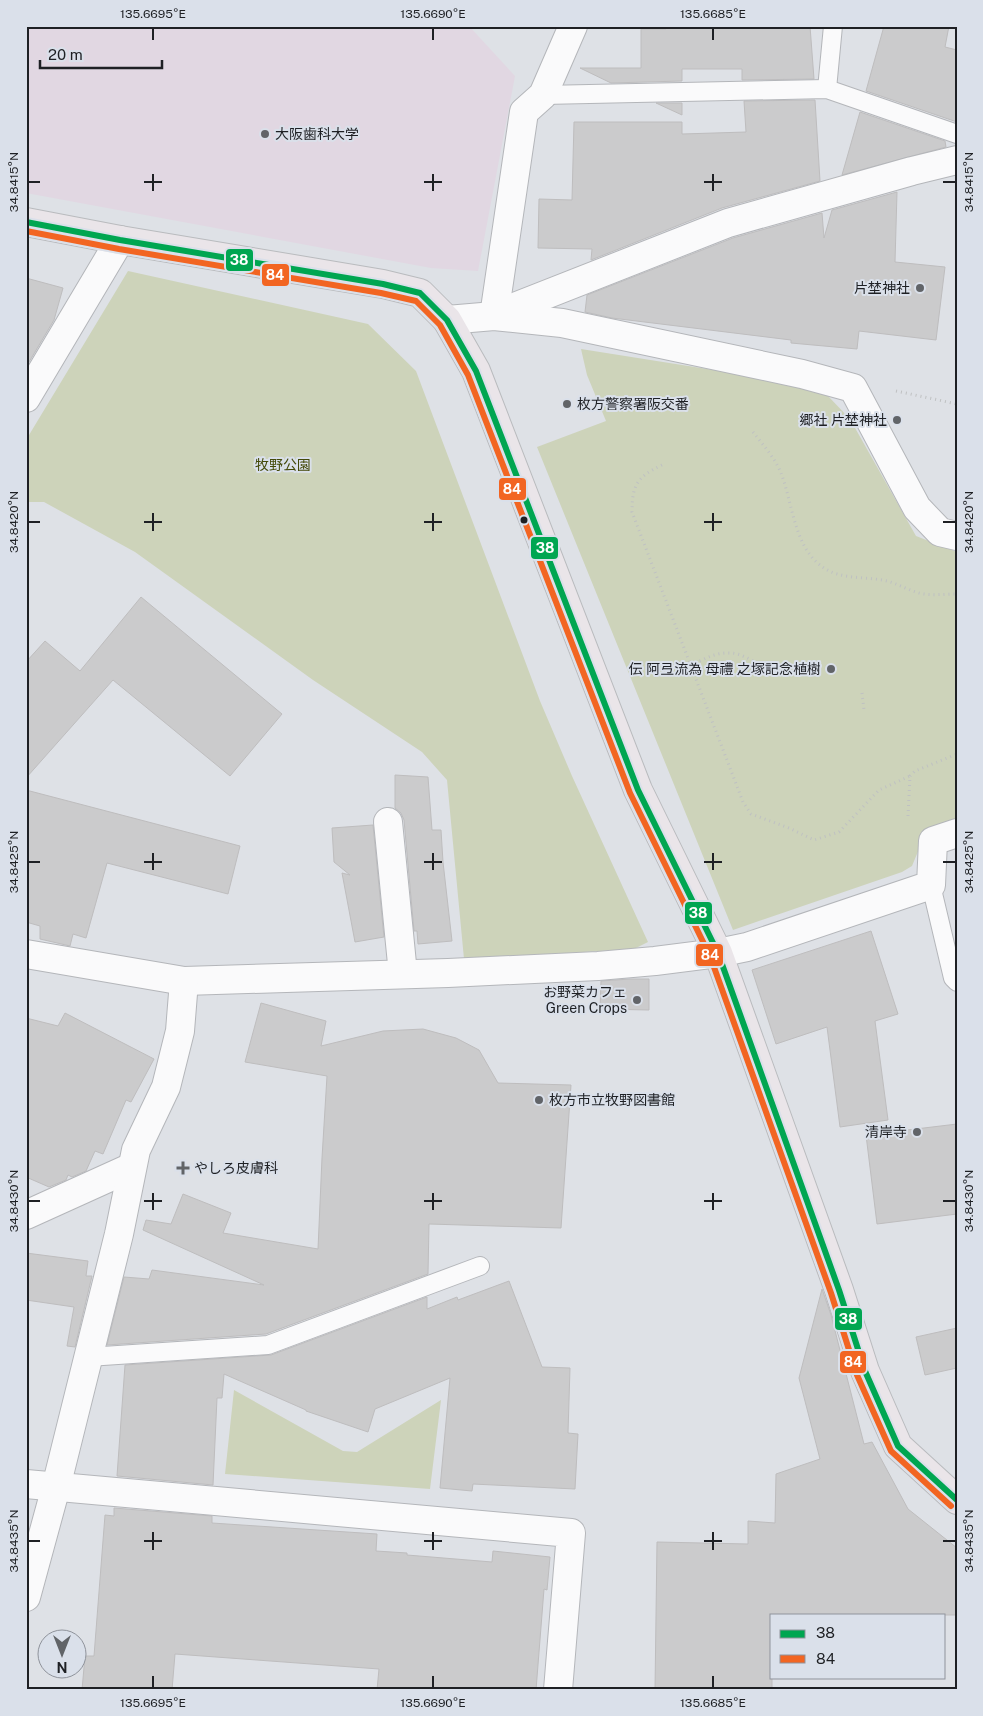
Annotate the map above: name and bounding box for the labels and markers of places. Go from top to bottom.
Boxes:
place label: 大阪歯科大学 [275,126,359,142]
marker: 大阪歯科大学 [259,128,271,140]
place label: 片埜神社 [854,280,910,296]
marker: 片埜神社 [914,282,926,294]
place label: 枚方警察署阪交番 [577,396,689,412]
marker: 枚方警察署阪交番 [561,398,573,410]
place label: 郷社 片埜神社 [800,412,887,428]
marker: 郷社 片埜神社 [891,414,903,426]
unlabelled marker [519,515,529,525]
place label: 伝 阿弖流為 母禮 之塚記念植樹 [629,661,821,677]
marker: 伝 阿弖流為 母禮 之塚記念植樹 [825,663,837,675]
place label: お野菜カフェ Green Crops [543,984,627,1016]
marker: お野菜カフェ Green Crops [631,994,643,1006]
place label: 枚方市立牧野図書館 [549,1092,675,1108]
marker: 枚方市立牧野図書館 [533,1094,545,1106]
place label: 清岸寺 [865,1124,907,1140]
marker: 清岸寺 [911,1126,923,1138]
place label: やしろ皮膚科 [194,1160,278,1176]
marker: やしろ皮膚科 [176,1161,190,1175]

